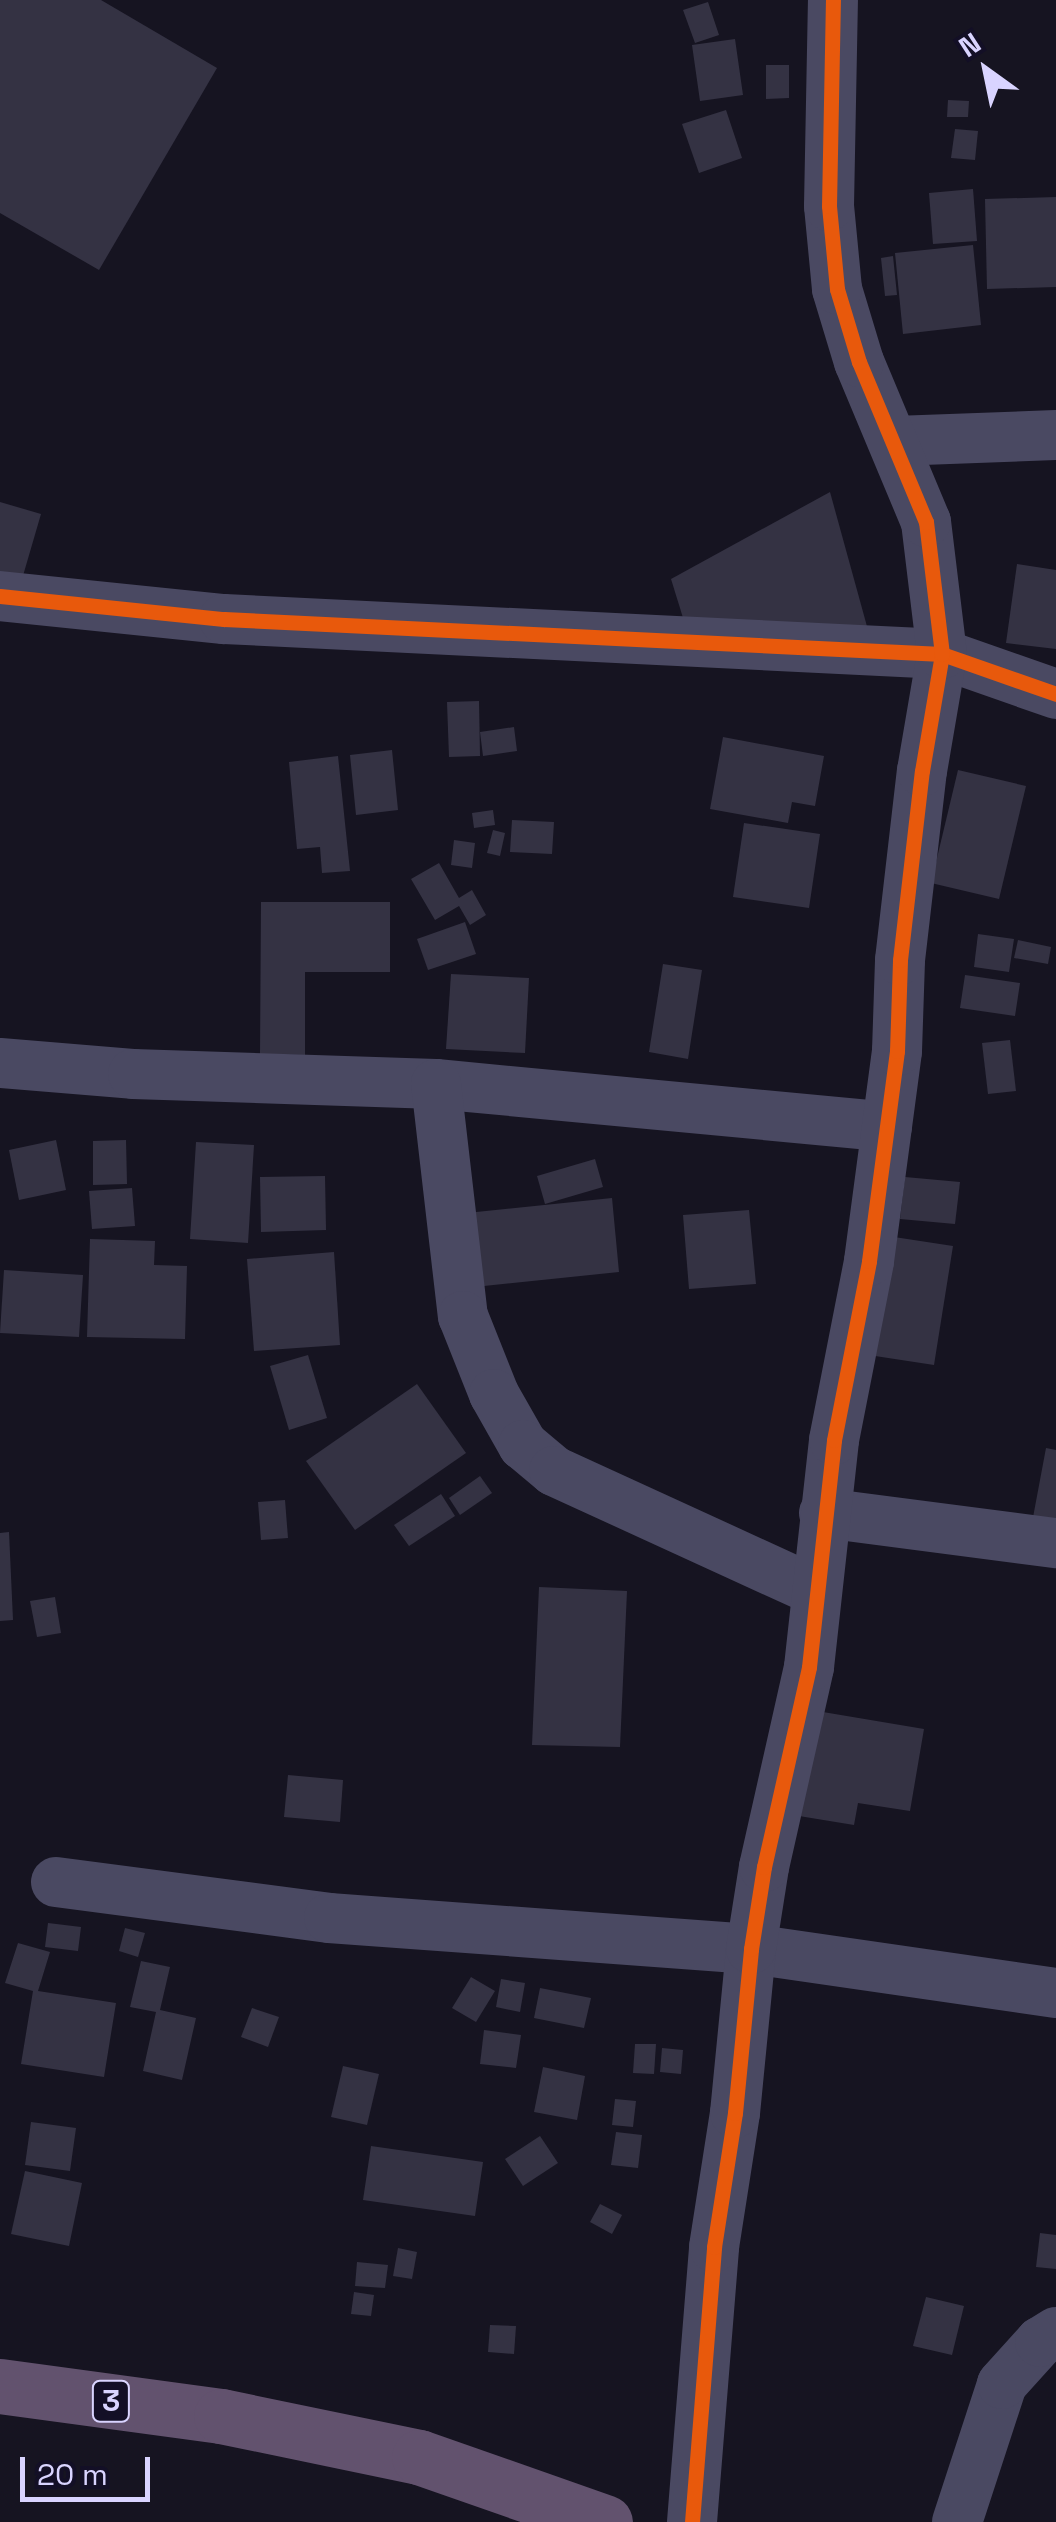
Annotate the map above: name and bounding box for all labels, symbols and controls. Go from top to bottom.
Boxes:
north arrow [936,20,1036,120]
text: N [952,25,987,65]
road number: 3 [91,2376,131,2426]
scale bar [25,2437,155,2499]
text: 20 m [37,2455,108,2494]

